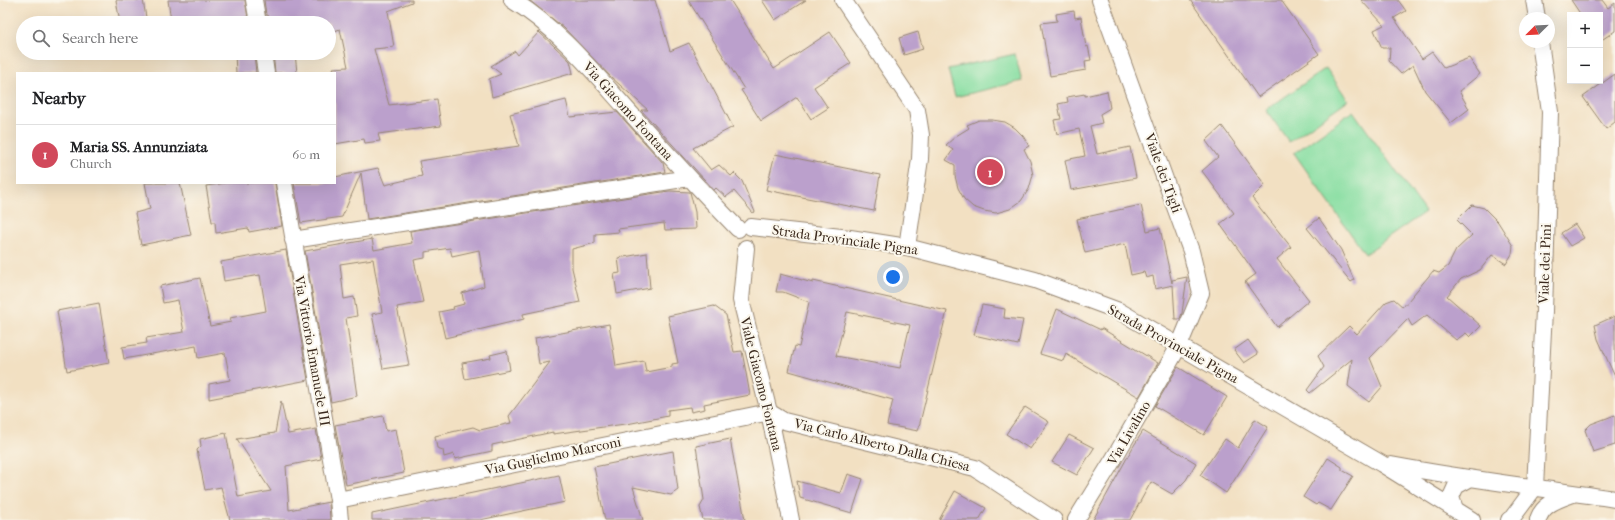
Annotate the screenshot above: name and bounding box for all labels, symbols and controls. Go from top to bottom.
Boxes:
north arrow [1519,12,1555,48]
map controls [1567,12,1603,84]
button: + [1567,12,1603,48]
search box [16,16,336,60]
icon: search [30,27,52,49]
text: Search here [62,29,138,47]
button: − [1567,48,1603,84]
street label: Via Giacomo Fontana [579,58,677,164]
text: Nearby [32,88,86,108]
street label: Viale dei Tigli [1140,130,1185,215]
text: Maria SS. Annunziata [70,138,208,156]
text: 1 [43,147,47,162]
text: 60 m [292,147,320,162]
text: Church [70,156,112,171]
pin: 1 [977,157,1003,187]
street label: Strada Provinciale Pigna [771,221,920,259]
street label: Viale dei Pini [1535,224,1555,305]
your location [883,267,903,287]
street label: Via Vittorio Emanuele III [290,274,334,428]
street label: Strada Provinciale Pigna [1104,301,1242,387]
street label: Viale Giacomo Fontana [736,314,786,453]
street label: Via Livalino [1103,398,1154,469]
street label: Via Carlo Alberto Dalla Chiesa [791,415,972,475]
street label: Via Guglielmo Marconi [482,433,623,479]

